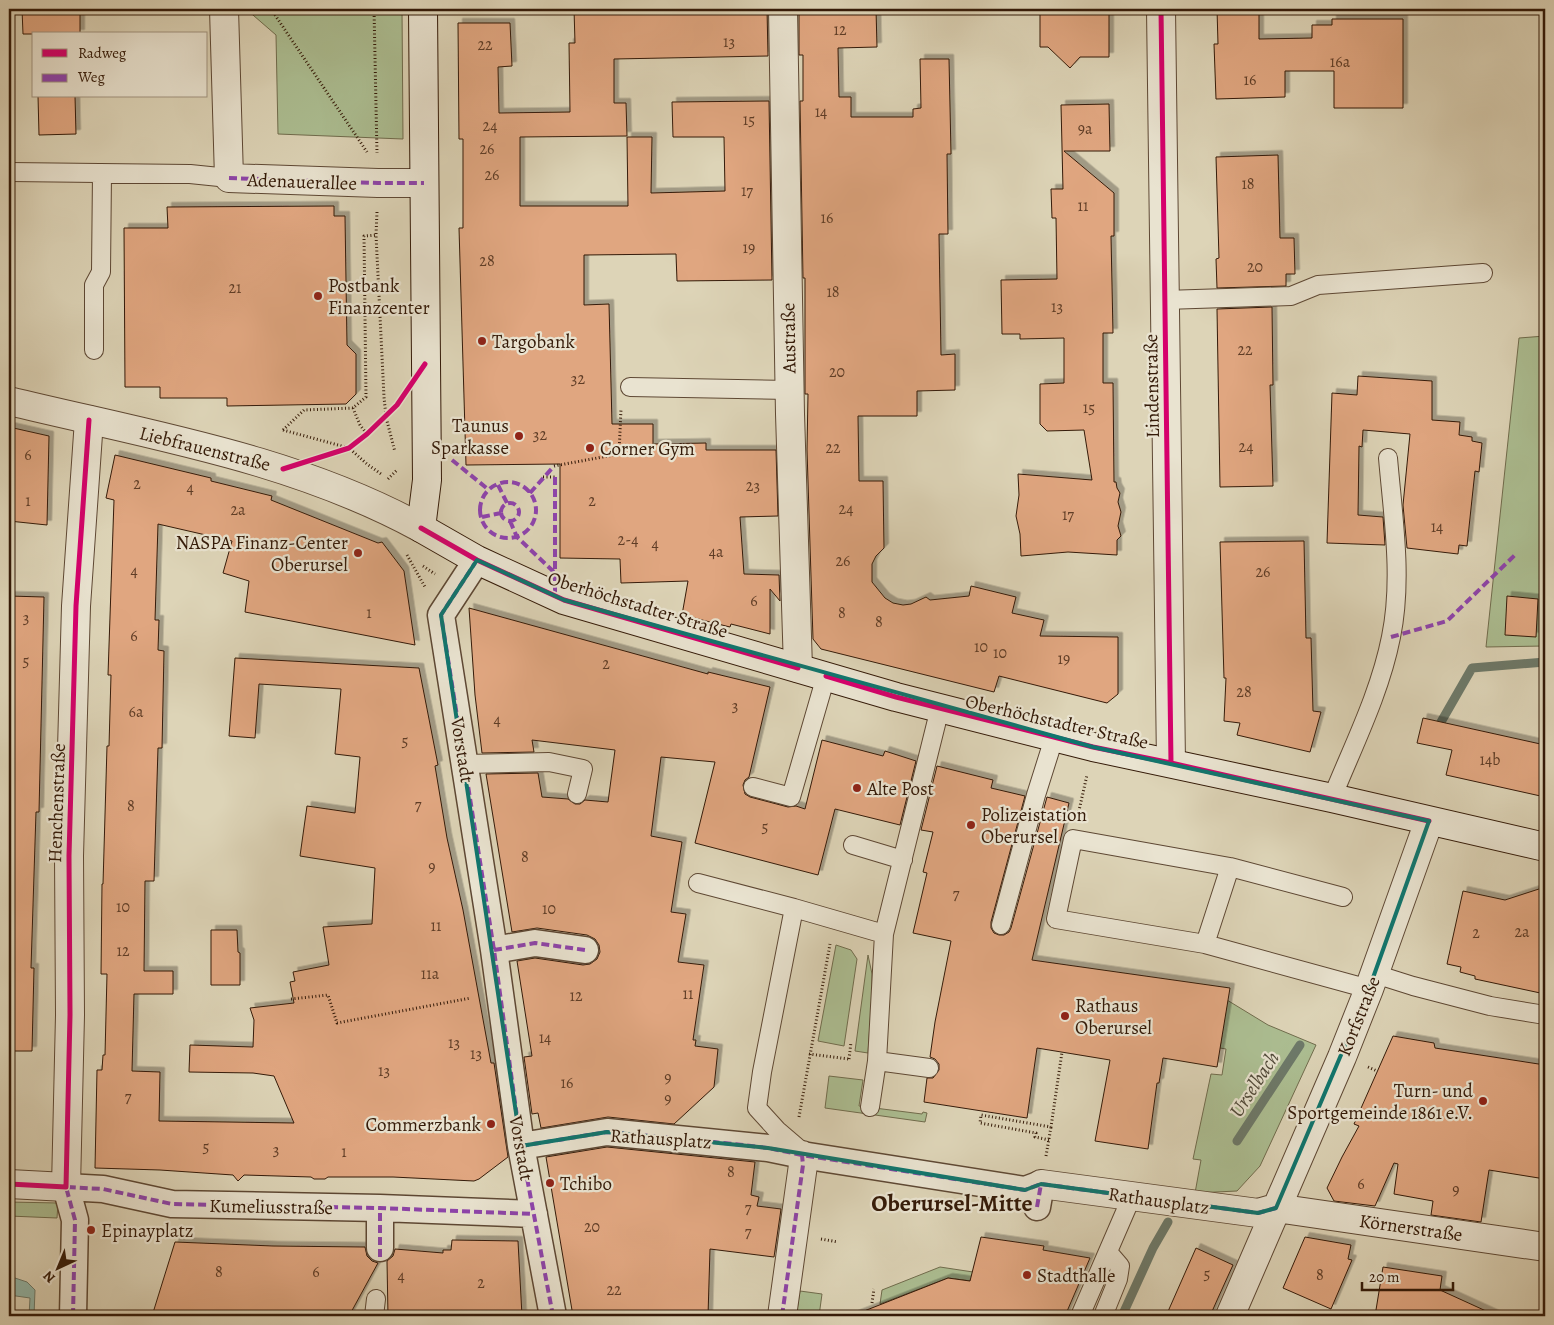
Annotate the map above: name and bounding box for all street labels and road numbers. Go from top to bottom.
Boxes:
street label: Adenauerallee [246,167,357,197]
street label: Austraße [775,302,803,375]
street label: Lindenstraße [1138,334,1166,438]
street label: Liebfrauenstraße [137,420,273,478]
street label: Oberhöchstadter Straße [544,565,731,645]
street label: Oberhöchstadter Straße [963,688,1151,756]
street label: Vorstadt [444,714,480,785]
street label: Henchenstraße [42,743,72,863]
street label: Korfstraße [1331,973,1387,1060]
street label: Vorstadt [502,1112,540,1183]
street label: Rathausplatz [609,1122,713,1156]
street label: Rathausplatz [1107,1181,1211,1221]
street label: Kumeliusstraße [209,1193,333,1221]
street label: Körnerstraße [1358,1208,1464,1248]

